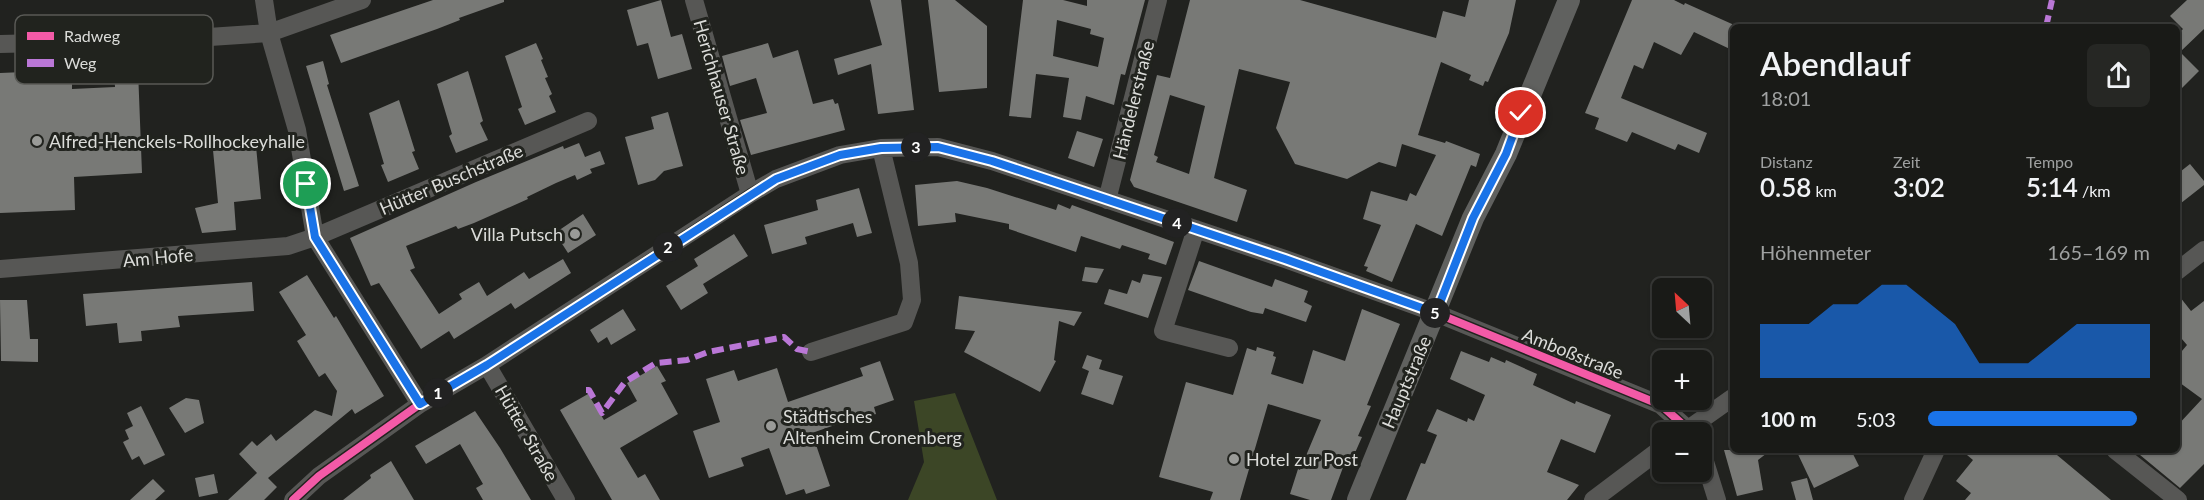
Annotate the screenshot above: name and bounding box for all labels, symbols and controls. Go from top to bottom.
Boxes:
legend [15,15,213,84]
street label: Herichhauser Straße [689,17,755,177]
text: Radweg [64,26,120,45]
street label: Händelerstraße [1108,38,1158,162]
text: Abendlauf [1760,43,1911,83]
button: share [2087,44,2150,107]
text: Weg [64,53,96,72]
text: 18:01 [1760,86,1811,110]
pin [1495,87,1546,138]
icon: check [1504,96,1537,129]
place label: Alfred-Henckels-Rollhockeyhalle [49,130,305,152]
pin: 3 [901,132,931,162]
marker: Alfred-Henckels-Rollhockeyhalle [30,134,44,148]
text: 3 [911,137,921,156]
street label: Hütter Buschstraße [376,139,526,219]
text: Distanz [1760,152,1813,171]
text: Zeit [1893,152,1920,171]
text: Tempo [2026,152,2073,171]
pin [280,158,331,209]
icon: arrive [289,167,322,200]
text: 0.58 [1760,171,1811,203]
text: 3:02 [1893,171,1945,203]
text: 5:14 [2026,171,2078,203]
text: km [1811,181,1837,200]
text: /km [2078,181,2110,200]
pin: 4 [1162,208,1192,238]
text: 4 [1172,213,1182,232]
place label: Villa Putsch [471,223,563,245]
marker: Villa Putsch [568,227,582,241]
pin: 2 [653,232,683,262]
text: 2 [663,237,673,256]
text: Höhenmeter [1760,240,1871,264]
text: 165–169 m [2047,240,2150,264]
street label: Am Hofe [122,243,194,271]
north arrow [1652,278,1712,338]
map controls [1652,278,1712,482]
pin: 5 [1420,298,1450,328]
text: 5 [1430,303,1440,322]
street label: Amboßstraße [1519,323,1627,383]
street label: Hauptstraße [1377,332,1435,432]
button: + [1652,350,1712,410]
pin: 1 [423,378,453,408]
street label: Hütter Straße [491,381,563,485]
text: 1 [433,383,443,402]
place label: Städtisches Altenheim Cronenberg [783,405,962,448]
text: 100 m [1760,407,1816,431]
text: 5:03 [1856,407,1896,431]
marker: Städtisches Altenheim Cronenberg [764,419,778,433]
button: − [1652,422,1712,482]
place label: Hotel zur Post [1246,448,1359,470]
marker: Hotel zur Post [1227,452,1241,466]

